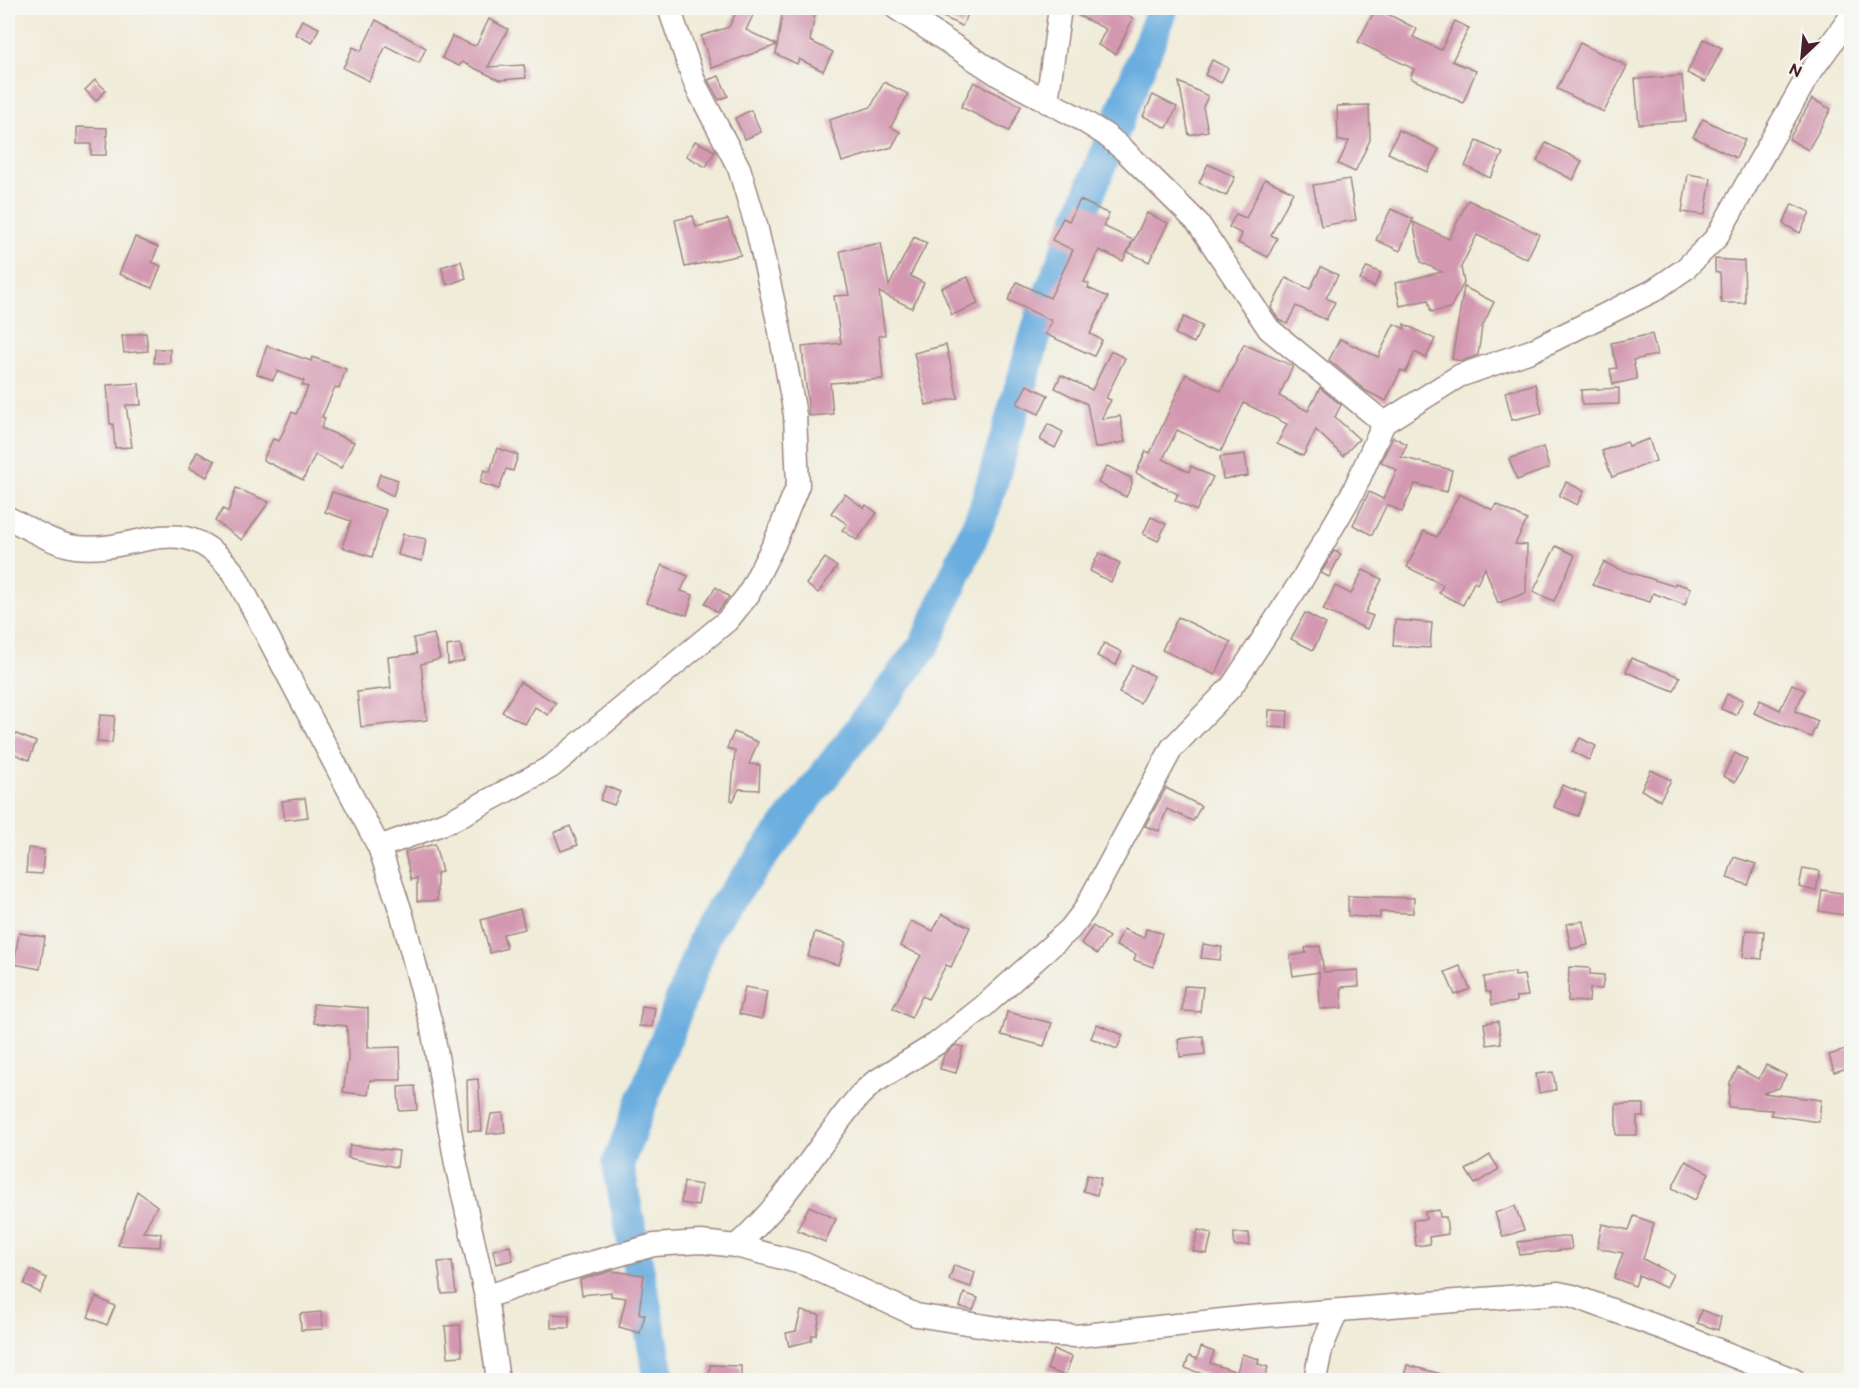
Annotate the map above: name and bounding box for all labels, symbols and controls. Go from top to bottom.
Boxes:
north arrow [1772,27,1832,87]
text: N [1787,58,1806,80]

